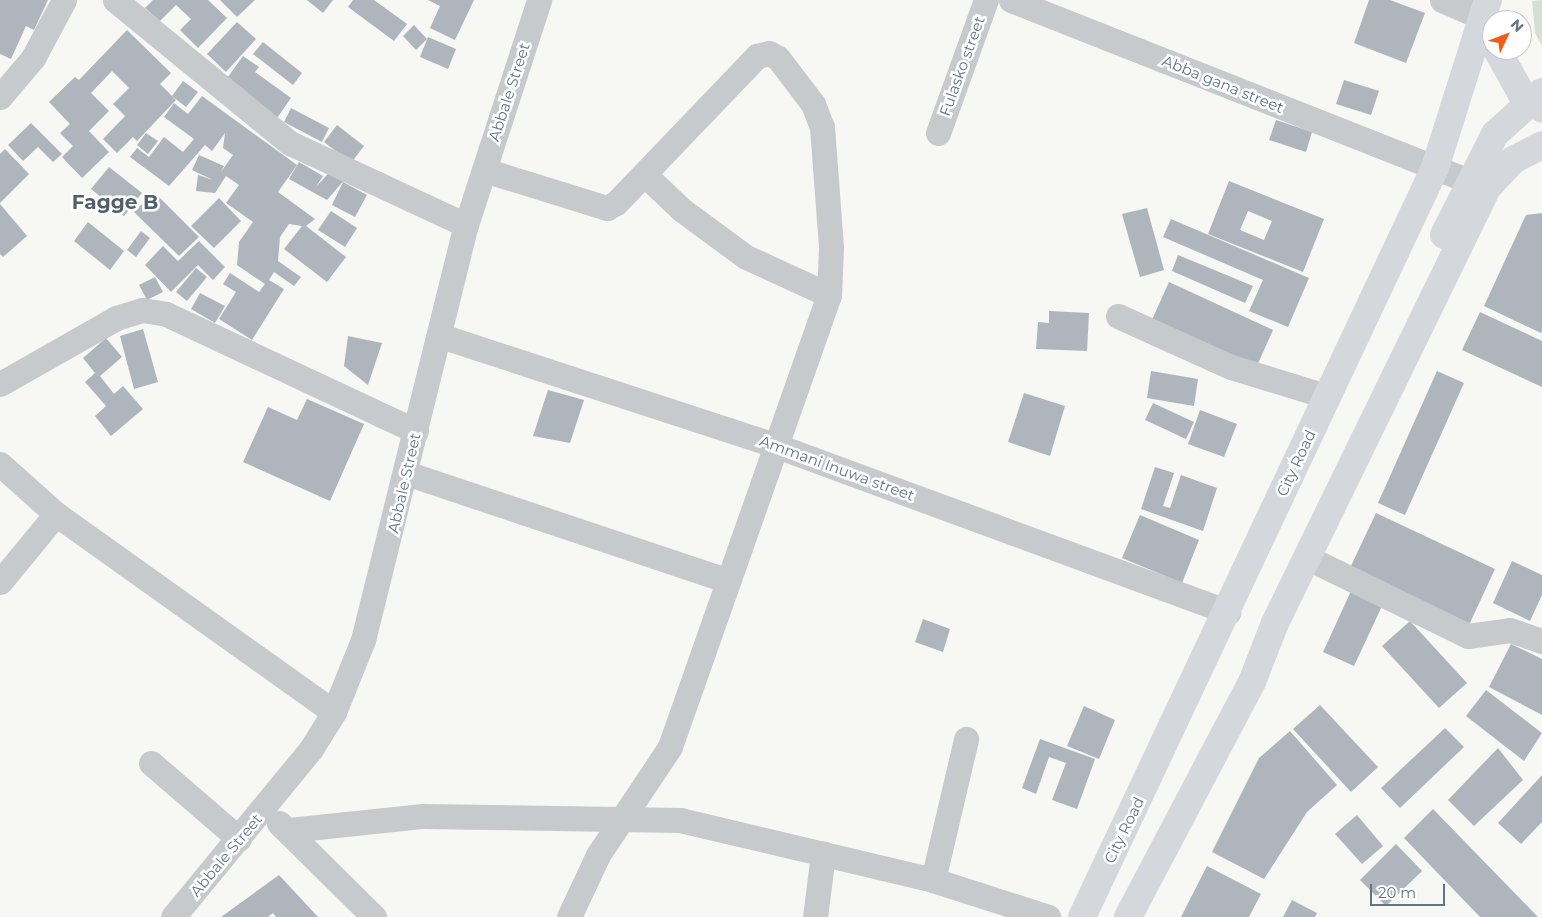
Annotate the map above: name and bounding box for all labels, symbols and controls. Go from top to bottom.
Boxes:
north arrow [1482,10,1532,60]
street label: Fulasko street [936,14,988,118]
text: N [1507,15,1528,36]
street label: Abbale Street [485,41,533,143]
street label: Abba gana street [1160,51,1286,117]
district label: Fagge B [72,190,158,214]
street label: City Road [1273,427,1319,499]
street label: Abbale Street [384,431,424,535]
street label: Ammani Inuwa street [757,432,917,504]
street label: City Road [1100,794,1148,866]
street label: Abbale Street [186,810,266,900]
scale bar [1372,874,1447,906]
text: 20 m [1378,883,1416,902]

